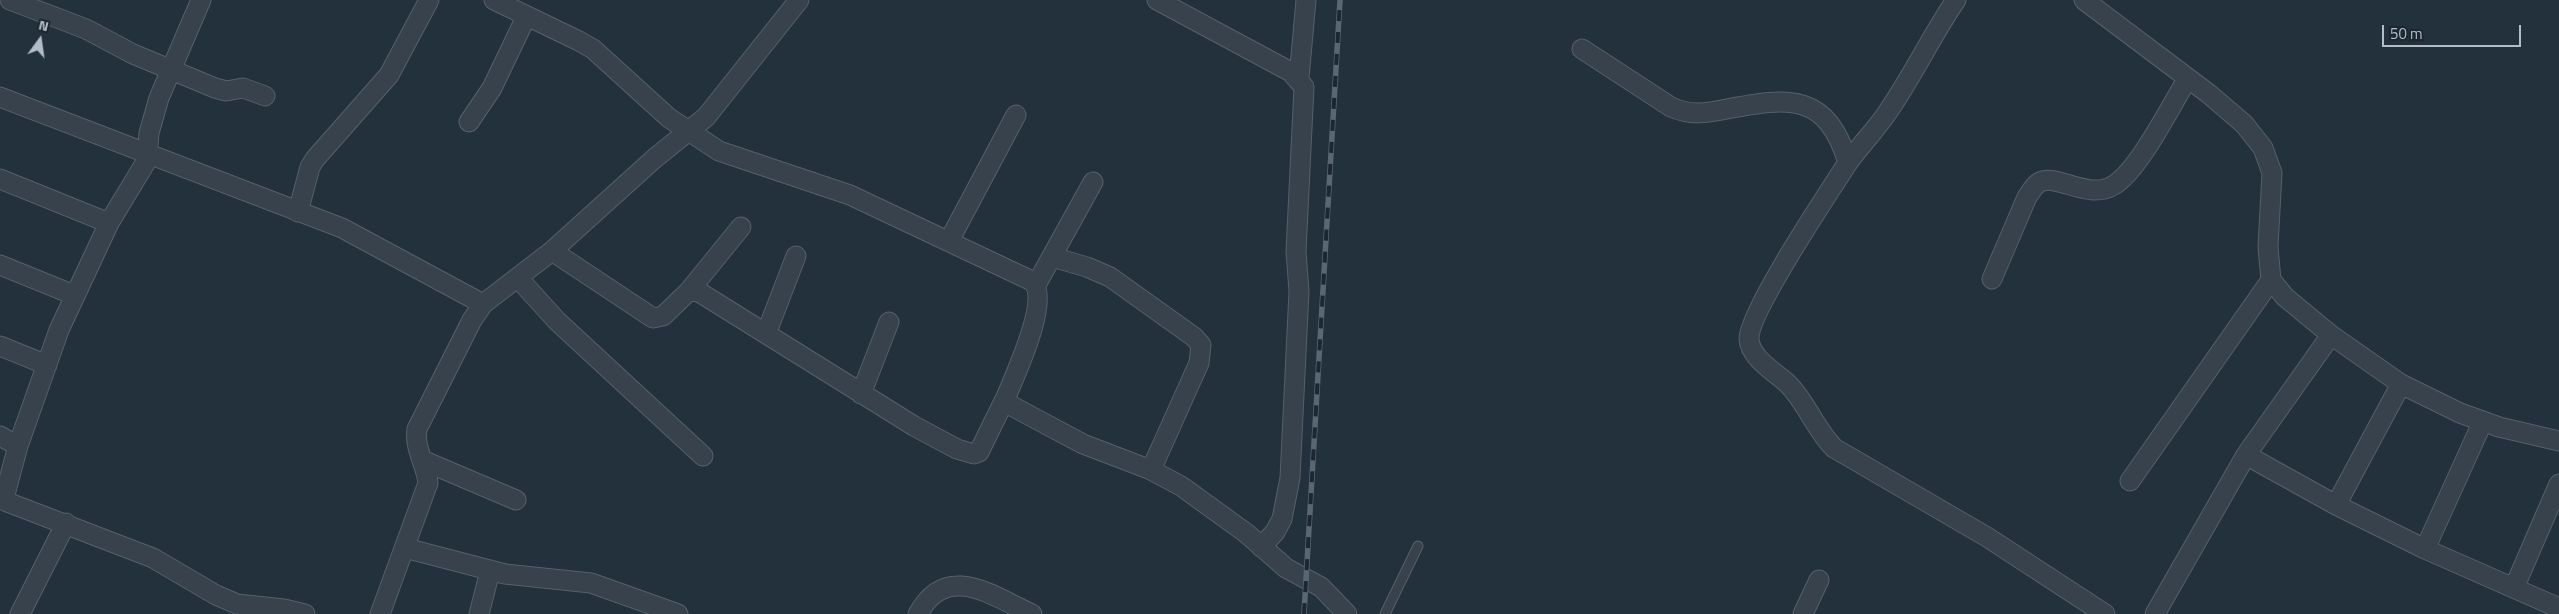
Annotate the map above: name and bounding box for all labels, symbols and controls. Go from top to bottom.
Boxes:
text: N [36,14,51,36]
north arrow [15,15,65,65]
scale bar [2384,15,2523,47]
text: 50 m [2390,22,2423,45]

